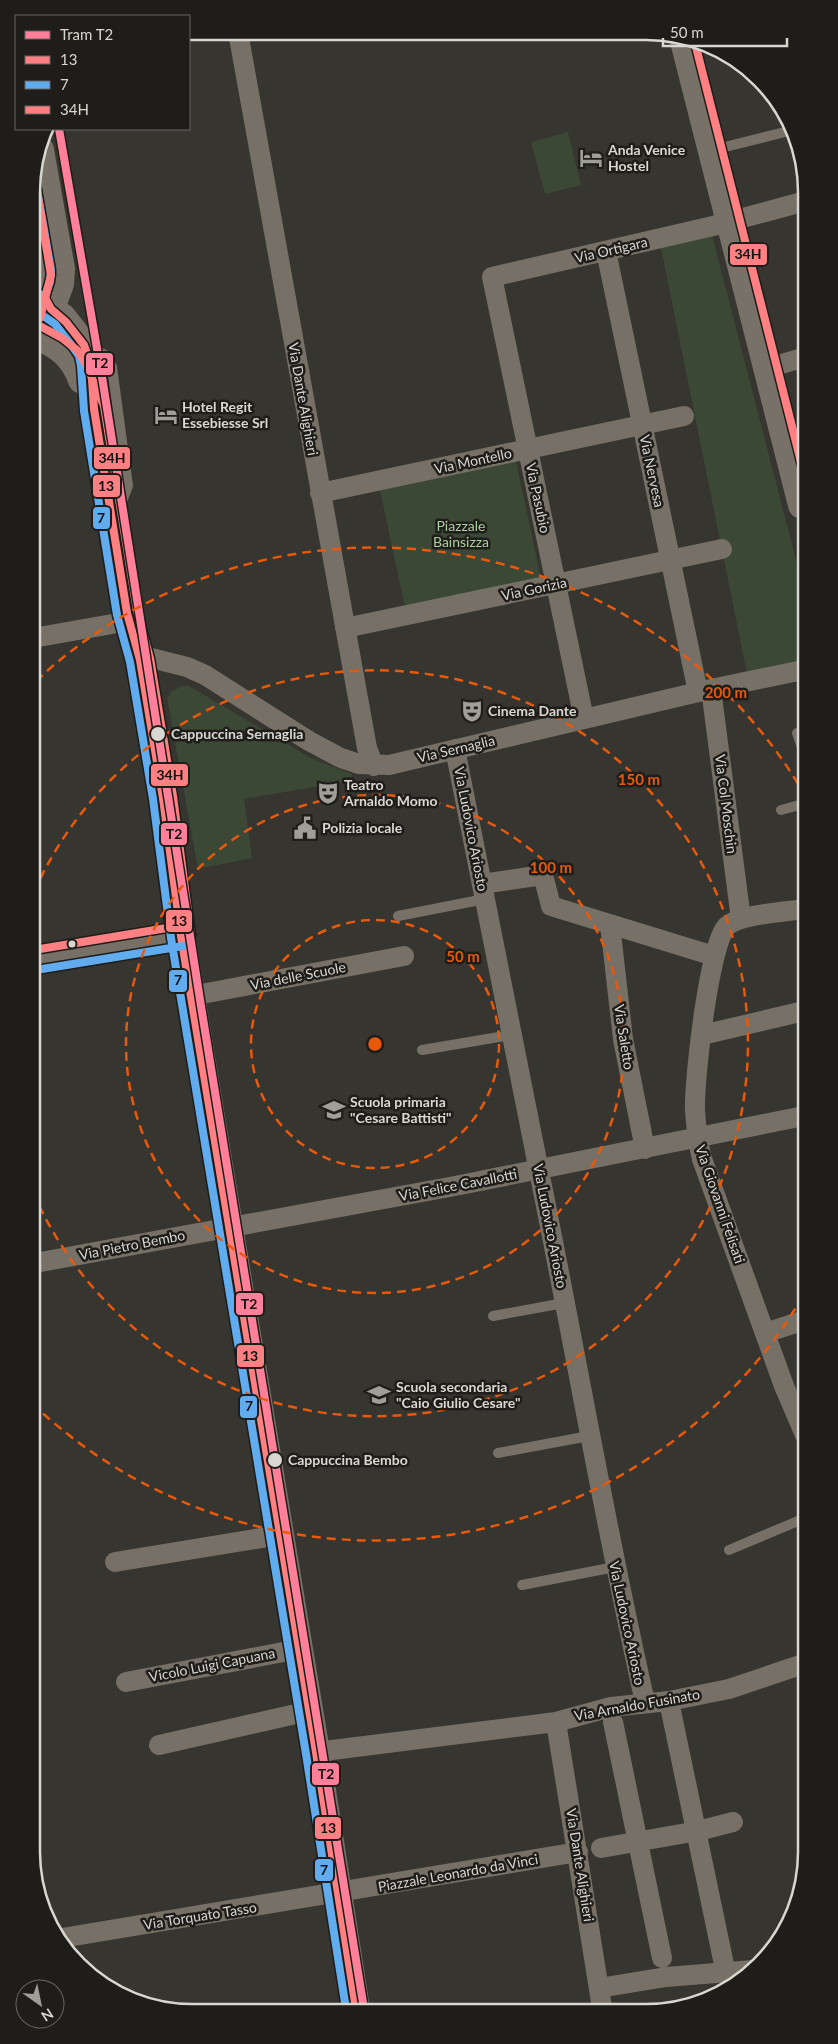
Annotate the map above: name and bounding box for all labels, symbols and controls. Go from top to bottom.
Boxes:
legend [15,15,190,130]
scale bar [663,15,787,47]
text: 50 m [670,23,704,41]
text: Tram T2 [60,25,113,43]
text: 13 [60,50,77,68]
text: 7 [60,75,69,93]
text: 34H [60,100,89,118]
place label: Anda Venice Hostel [607,141,686,174]
hotel icon: Anda Venice Hostel [578,145,604,171]
street label: Via Ortigara [573,233,649,266]
line badge: 34H [729,243,768,266]
text: 34H [734,245,762,262]
street label: Via Dante Alighieri [285,341,322,457]
line badge: T2 [85,352,114,376]
text: T2 [92,354,108,371]
place label: Hotel Regit Essebiesse Srl [182,398,268,431]
hotel icon: Hotel Regit Essebiesse Srl [153,402,179,428]
street label: Via Nervesa [637,433,668,509]
street label: Via Montello [433,444,513,477]
line badge: 34H [93,446,131,470]
text: 34H [98,449,126,466]
street label: Via Pasubio [523,461,554,535]
line badge: 13 [92,474,121,498]
text: 13 [98,477,114,494]
line badge: 7 [92,506,111,530]
text: 7 [97,509,105,526]
park label: Piazzale Bainsizza [433,517,489,550]
street label: Via Gorizia [500,573,568,604]
text: 200 m [705,683,747,701]
theatre icon: Cinema Dante [459,698,485,724]
place label: Cinema Dante [488,702,577,719]
marker: Cappuccina Sernaglia [149,725,167,743]
place label: Cappuccina Sernaglia [171,725,303,742]
street label: Via Sernaglia [415,731,496,766]
street label: Via Col Moschin [712,753,741,855]
line badge: 34H [150,763,189,787]
street label: Via Ludovico Ariosto [451,765,492,893]
text: 34H [156,766,184,783]
text: 150 m [618,770,660,788]
place label: Teatro Arnaldo Momo [343,776,438,809]
theatre icon: Teatro Arnaldo Momo [315,780,341,806]
public building icon: Polizia locale [292,815,318,841]
place label: Polizia locale [322,819,403,836]
line badge: T2 [160,822,188,846]
text: T2 [166,825,182,842]
text: 100 m [530,858,572,876]
line badge: 13 [165,909,193,933]
text: 13 [171,912,187,929]
unlabelled marker [67,939,77,949]
text: 50 m [446,947,480,965]
street label: Via delle Scuole [249,958,347,993]
line badge: 7 [168,969,188,993]
text: 7 [174,971,182,988]
street label: Via Saletto [611,1003,638,1071]
centre of rings [366,1035,384,1053]
place label: Scuola primaria "Cesare Battisti" [350,1093,452,1126]
school or university icon: Scuola primaria "Cesare Battisti" [321,1097,347,1123]
street label: Via Giovanni Felisati [692,1142,749,1265]
street label: Via Ludovico Ariosto [530,1162,571,1290]
street label: Via Felice Cavallotti [397,1165,518,1204]
street label: Via Pietro Bembo [78,1226,186,1263]
line badge: T2 [235,1292,264,1316]
text: T2 [241,1295,257,1312]
line badge: 13 [236,1344,265,1368]
text: 13 [242,1347,258,1364]
place label: Scuola secondaria "Caio Giulio Cesare" [396,1378,521,1411]
school or university icon: Scuola secondaria "Caio Giulio Cesare" [366,1382,392,1408]
line badge: 7 [239,1395,258,1419]
text: 7 [245,1397,253,1414]
marker: Cappuccina Bembo [266,1451,284,1469]
place label: Cappuccina Bembo [288,1451,408,1468]
street label: Via Ludovico Ariosto [606,1559,649,1687]
street label: Vicolo Luigi Capuana [147,1644,276,1685]
street label: Via Arnaldo Fusinato [573,1685,701,1724]
line badge: T2 [311,1762,340,1786]
text: T2 [318,1765,334,1782]
street label: Via Dante Alighieri [563,1807,598,1923]
line badge: 13 [314,1816,342,1840]
text: 13 [320,1819,336,1836]
street label: Piazzale Leonardo da Vinci [377,1850,539,1895]
line badge: 7 [314,1858,334,1882]
text: 7 [320,1861,328,1878]
street label: Via Torquato Tasso [142,1898,258,1933]
north arrow [15,1979,65,2029]
text: N [38,2005,57,2025]

